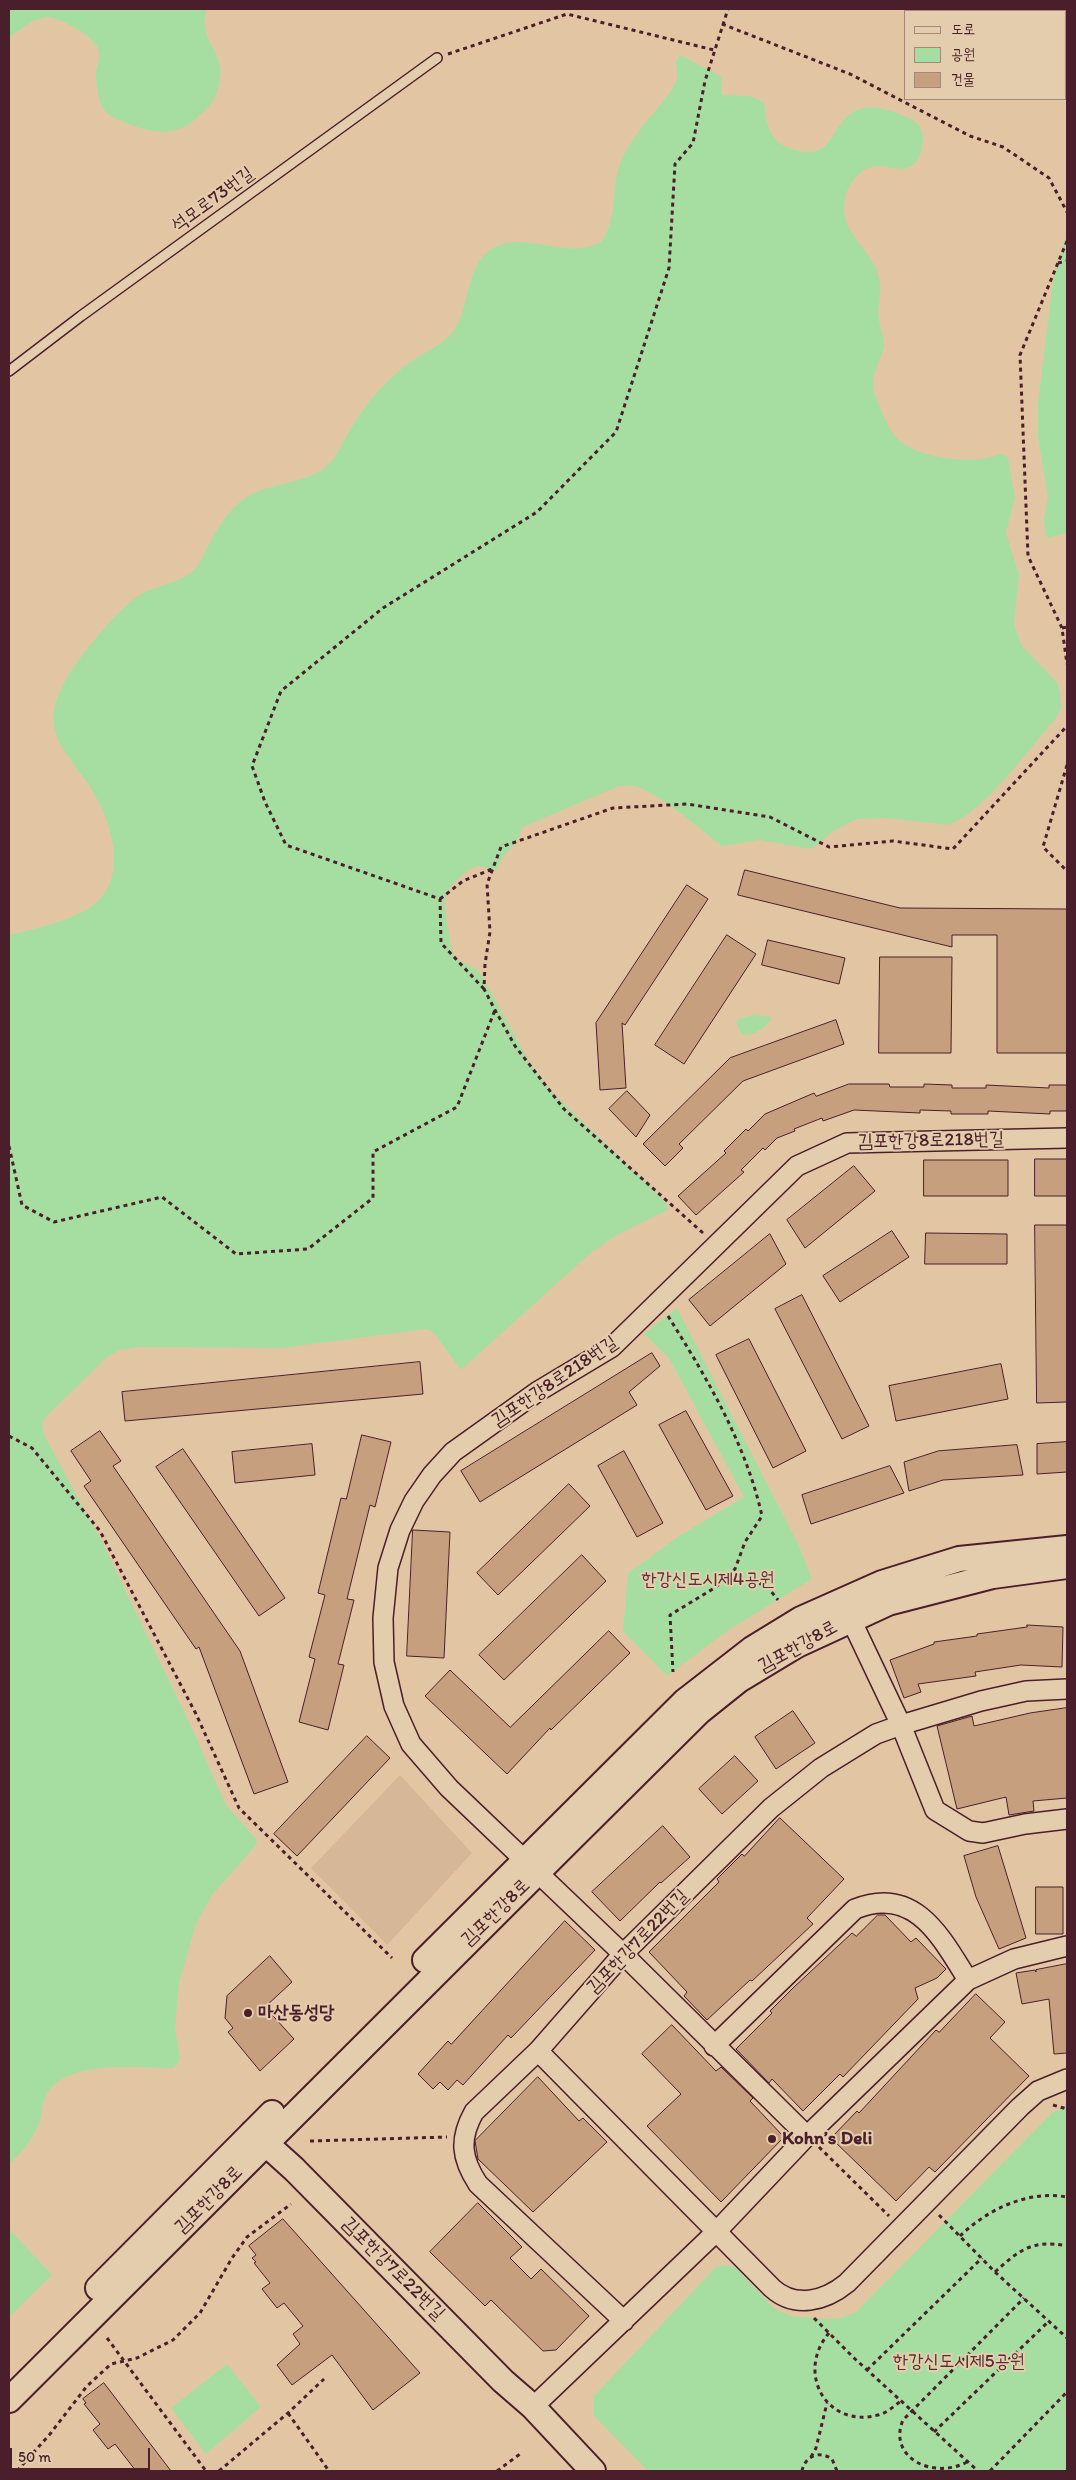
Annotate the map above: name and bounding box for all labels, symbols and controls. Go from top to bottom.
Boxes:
legend [904,10,1066,100]
text: 도로 [951,20,975,38]
text: 공원 [951,45,975,63]
text: 건물 [951,70,975,88]
street label: 석모로73번길 [167,162,259,238]
street label: 김포한강8로218번길 [857,1128,1005,1154]
street label: 김포한강8로218번길 [488,1332,622,1432]
park label: 한강신도시제4공원 [641,1569,775,1591]
street label: 김포한강8로 [754,1616,842,1678]
street label: 김포한강8로 [457,1875,535,1951]
street label: 김포한강7로22번길 [582,1885,694,1999]
place label: 마산동성당 [258,2002,334,2024]
marker: 마산동성당 [242,2007,254,2019]
place label: Kohn’s Deli [782,2128,872,2150]
marker: Kohn’s Deli [766,2133,778,2145]
street label: 김포한강8로 [170,2161,248,2239]
street label: 김포한강7로22번길 [337,2213,449,2325]
park label: 한강신도시제5공원 [893,2351,1025,2373]
scale bar [12,2438,152,2470]
text: 50 m [18,2448,51,2466]

